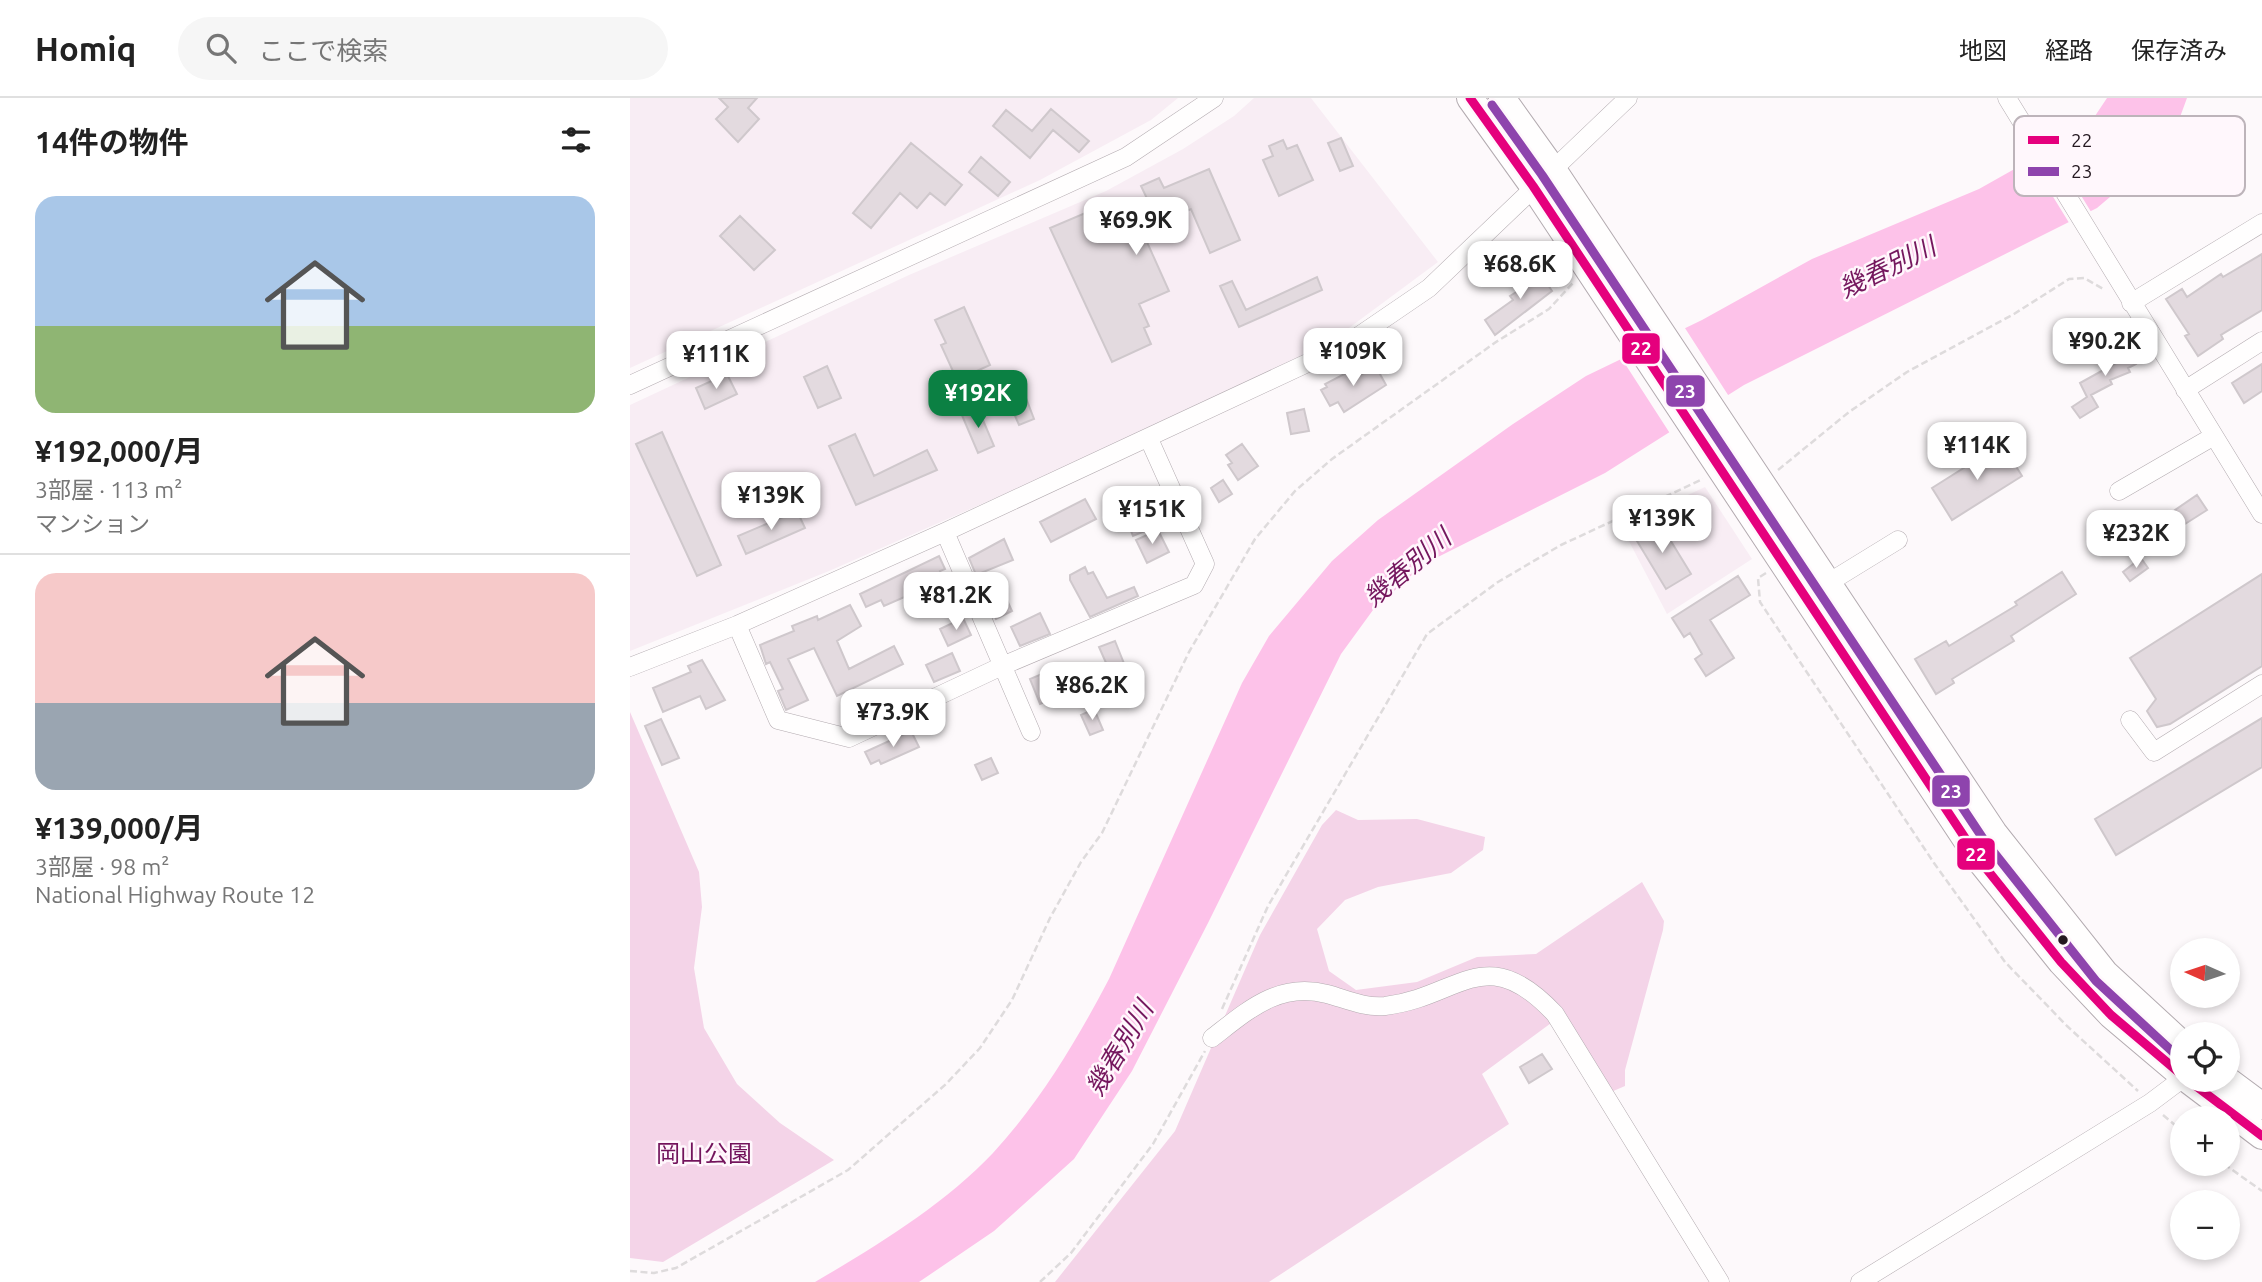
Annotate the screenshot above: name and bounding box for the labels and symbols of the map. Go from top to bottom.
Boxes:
legend [2014,116,2245,196]
text: 22 [2071,129,2092,151]
text: 23 [2071,160,2092,182]
pin: ¥69.9K [1079,198,1193,257]
water label: 幾春別川 [1834,230,1943,303]
pin: ¥68.6K [1463,242,1577,301]
pin: ¥90.2K [2048,318,2162,378]
pin: ¥109K [1304,328,1402,388]
pin: ¥111K [667,331,765,391]
line badge: 22 [1621,332,1661,365]
text: 22 [1630,337,1652,359]
pin: ¥192K [929,370,1027,430]
line badge: 23 [1665,374,1706,408]
text: 23 [1674,380,1696,402]
pin: ¥114K [1928,422,2026,482]
pin: ¥139K [722,472,820,532]
pin: ¥151K [1103,486,1201,546]
pin: ¥139K [1613,496,1711,555]
pin: ¥232K [2087,510,2185,570]
water label: 幾春別川 [1358,521,1458,612]
pin: ¥81.2K [899,573,1013,632]
pin: ¥86.2K [1035,662,1149,722]
pin: ¥73.9K [836,690,950,749]
line badge: 23 [1931,774,1971,808]
text: 23 [1940,780,1962,802]
line badge: 22 [1956,837,1996,871]
text: 22 [1965,843,1987,865]
unlabelled marker [2056,933,2070,947]
north arrow [2170,938,2240,1008]
water label: 幾春別川 [1080,993,1160,1100]
park label: 岡山公園 [656,1140,752,1167]

